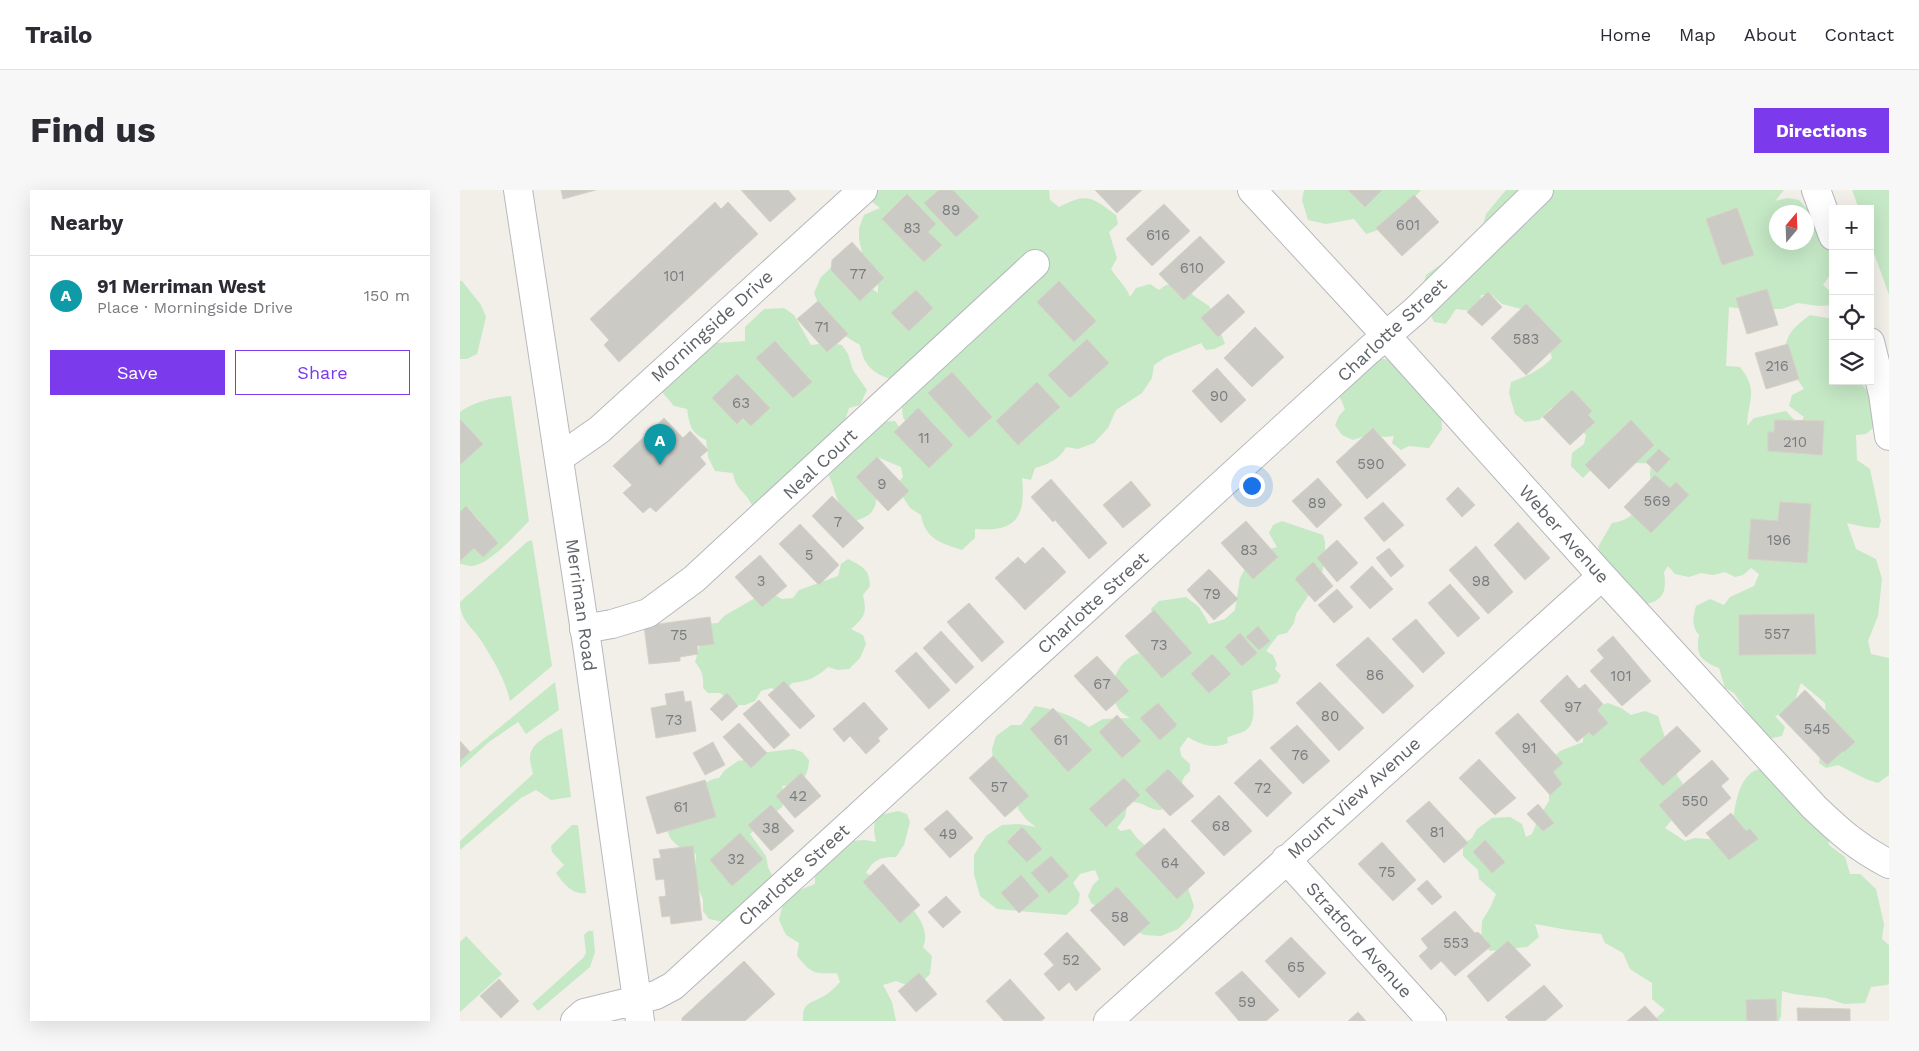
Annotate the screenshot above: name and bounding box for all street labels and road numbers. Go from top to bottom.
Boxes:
street label: Morningside Drive [646,265,777,386]
street label: Charlotte Street [1333,273,1451,386]
street label: Neal Court [778,424,861,503]
street label: Weber Avenue [1515,480,1614,587]
street label: Merriman Road [562,537,601,673]
street label: Charlotte Street [1033,547,1153,658]
street label: Mount View Avenue [1283,732,1424,863]
street label: Charlotte Street [734,819,854,930]
street label: Stratford Avenue [1302,878,1417,1002]

